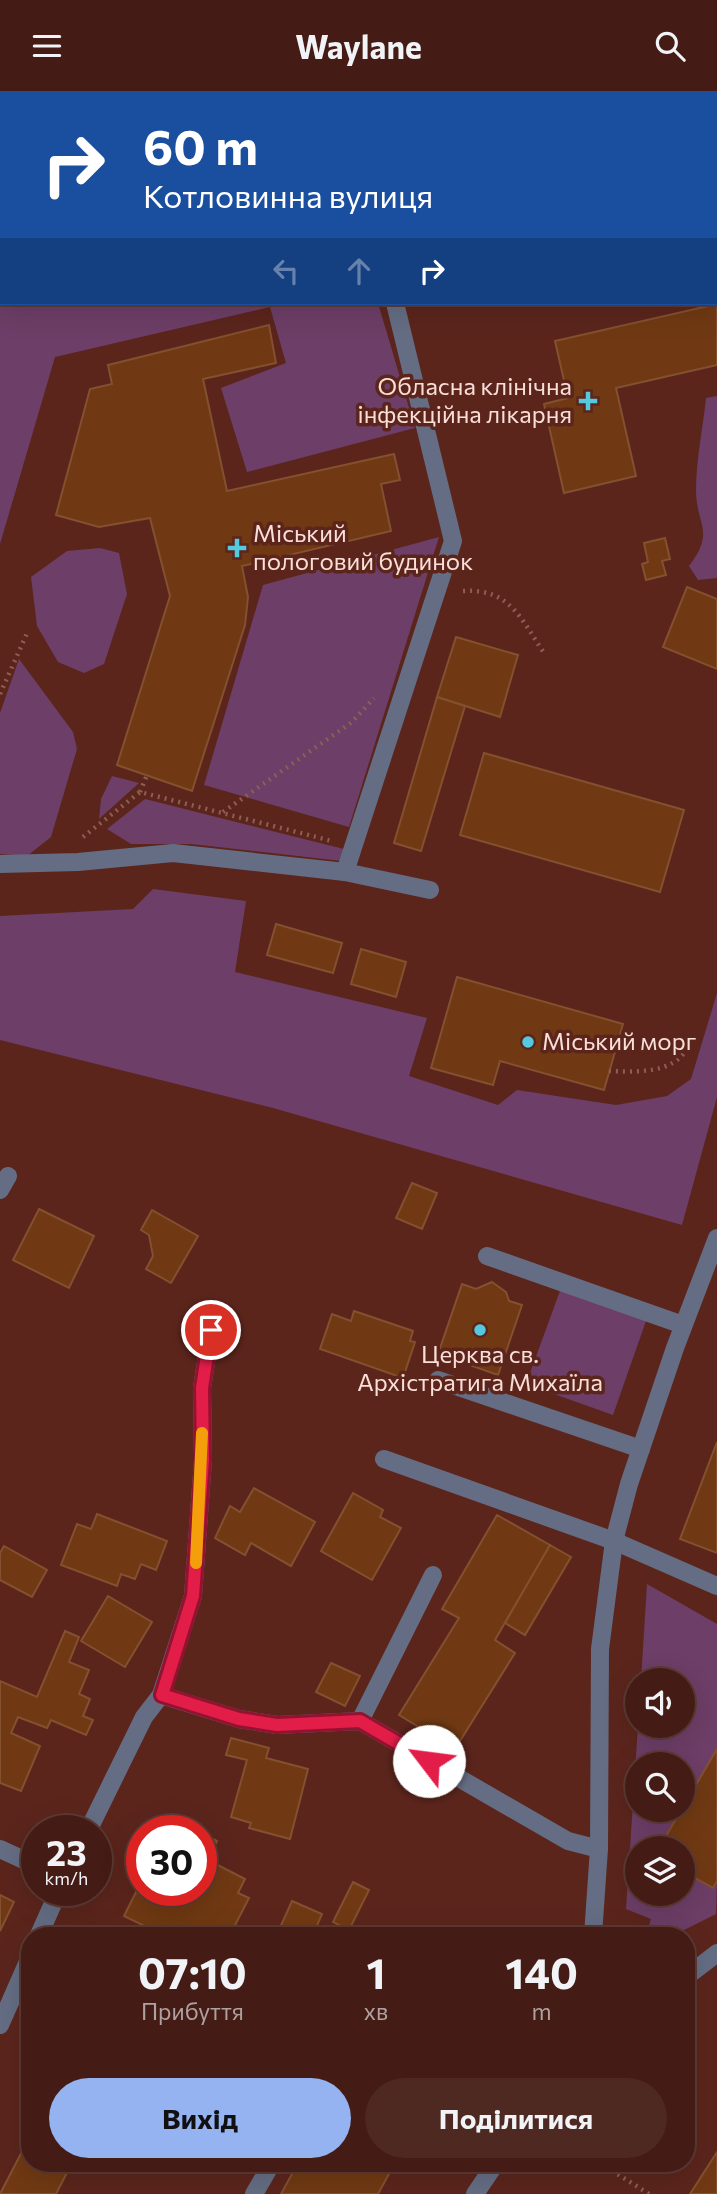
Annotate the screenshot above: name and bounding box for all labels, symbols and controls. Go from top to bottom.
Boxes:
text: Waylane [295,26,422,66]
icon: menu [28,27,66,65]
icon: search [651,27,689,65]
text: 60 m [143,115,258,175]
icon: right [28,119,119,210]
text: Котловинна вулиця [143,175,433,215]
icon: left [267,252,305,290]
icon: ahead [340,252,378,290]
icon: right [413,252,451,290]
place label: Обласна клінічна інфекційна лікарня [358,371,572,428]
marker: Обласна клінічна інфекційна лікарня [578,391,598,411]
place label: Міський пологовий будинок [253,518,473,575]
marker: Міський пологовий будинок [227,538,247,558]
place label: Міський морг [542,1026,696,1055]
marker: Міський морг [520,1034,536,1050]
pin [181,1300,241,1360]
icon: arrive [192,1311,230,1349]
marker: Церква св. Архістратига Михаїла [472,1322,488,1338]
place label: Церква св. Архістратига Михаїла [357,1339,603,1396]
map controls [625,1668,695,1906]
button: sound [625,1668,695,1738]
position arrow [392,1724,466,1798]
button: search [625,1752,695,1822]
speed limit sign: 30 [126,1815,217,1906]
text: 23 [46,1830,87,1873]
button: layers [625,1836,695,1906]
text: km/h [45,1867,88,1889]
text: 07:10 [138,1946,247,1998]
text: 1 [366,1946,385,1998]
text: 140 [505,1946,578,1998]
text: Прибуття [141,1997,244,2025]
text: хв [364,1997,388,2025]
text: m [532,1997,552,2025]
button: Вихід [49,2078,351,2158]
button: Поділитися [365,2078,667,2158]

